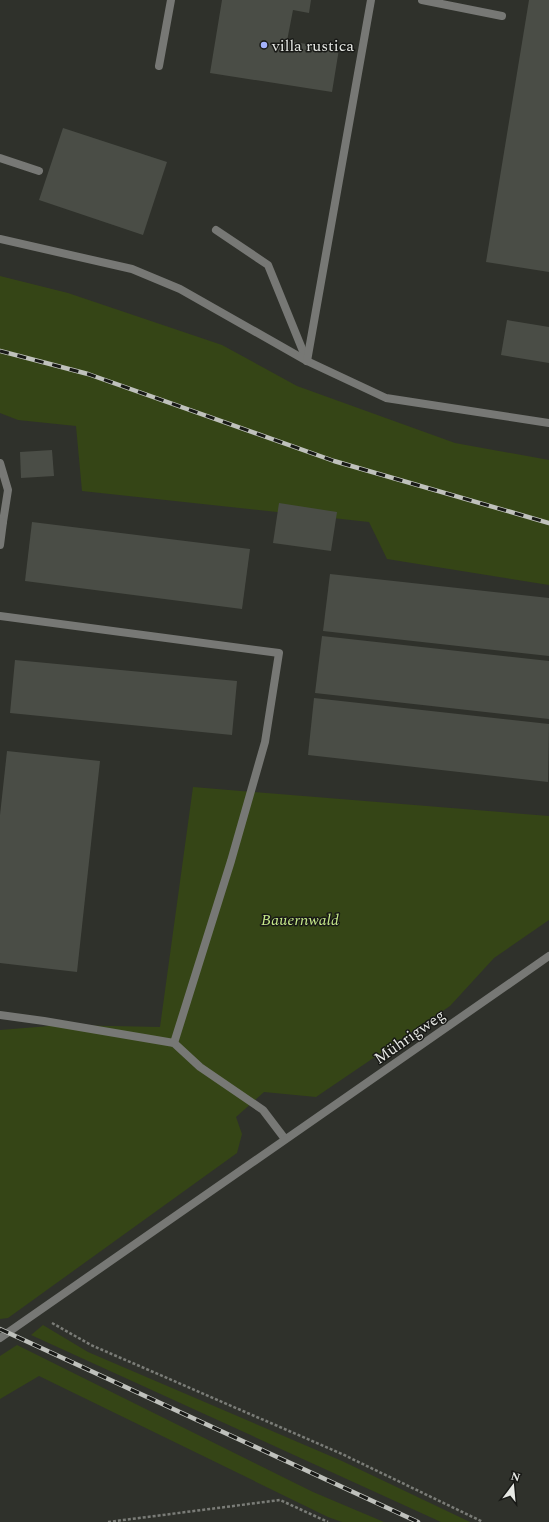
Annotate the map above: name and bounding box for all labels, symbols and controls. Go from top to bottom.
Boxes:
place label: villa rustica [271,34,354,58]
marker: villa rustica [259,40,269,50]
park label: Bauernwald [261,908,339,932]
street label: Mührigweg [369,1003,450,1070]
north arrow [493,1466,533,1506]
text: N [509,1467,522,1486]

